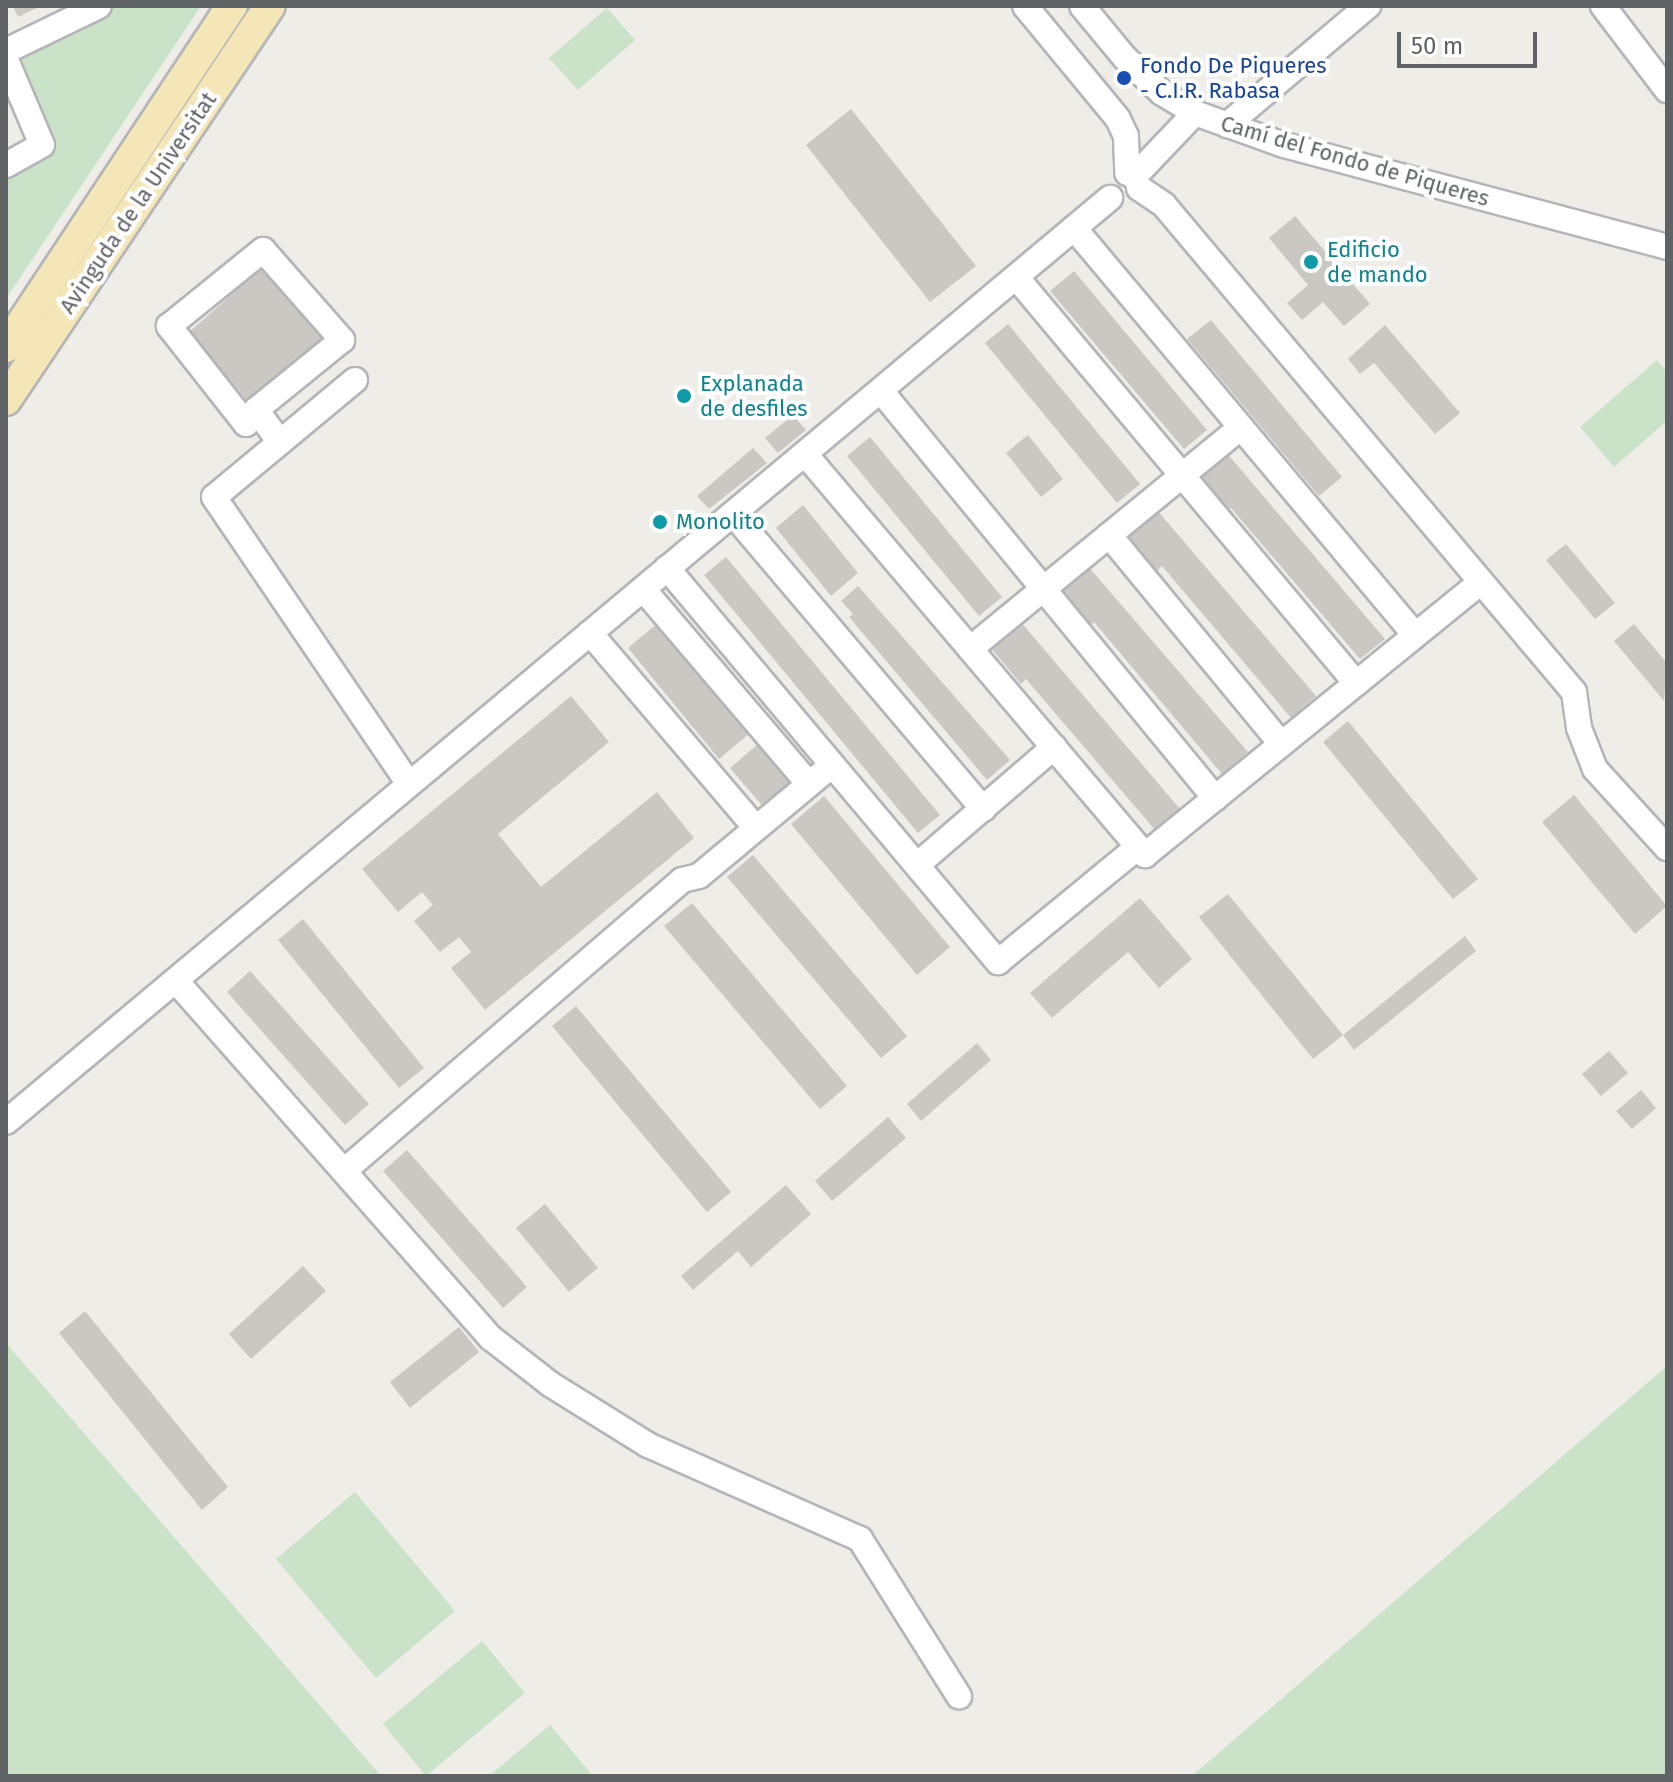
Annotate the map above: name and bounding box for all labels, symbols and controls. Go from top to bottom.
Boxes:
scale bar [1401,16,1541,66]
text: 50 m [1411,32,1463,60]
place label: Fondo De Piqueres - C.I.R. Rabasa [1140,52,1327,104]
marker: Fondo De Piqueres - C.I.R. Rabasa [1115,69,1133,87]
street label: Avinguda de la Universitat [54,87,222,319]
street label: Camí del Fondo de Piqueres [1218,110,1492,212]
place label: Edificio de mando [1327,236,1428,288]
marker: Edificio de mando [1302,253,1320,271]
place label: Explanada de desfiles [700,370,808,422]
marker: Explanada de desfiles [675,387,693,405]
place label: Monolito [676,509,765,535]
marker: Monolito [651,513,669,531]

